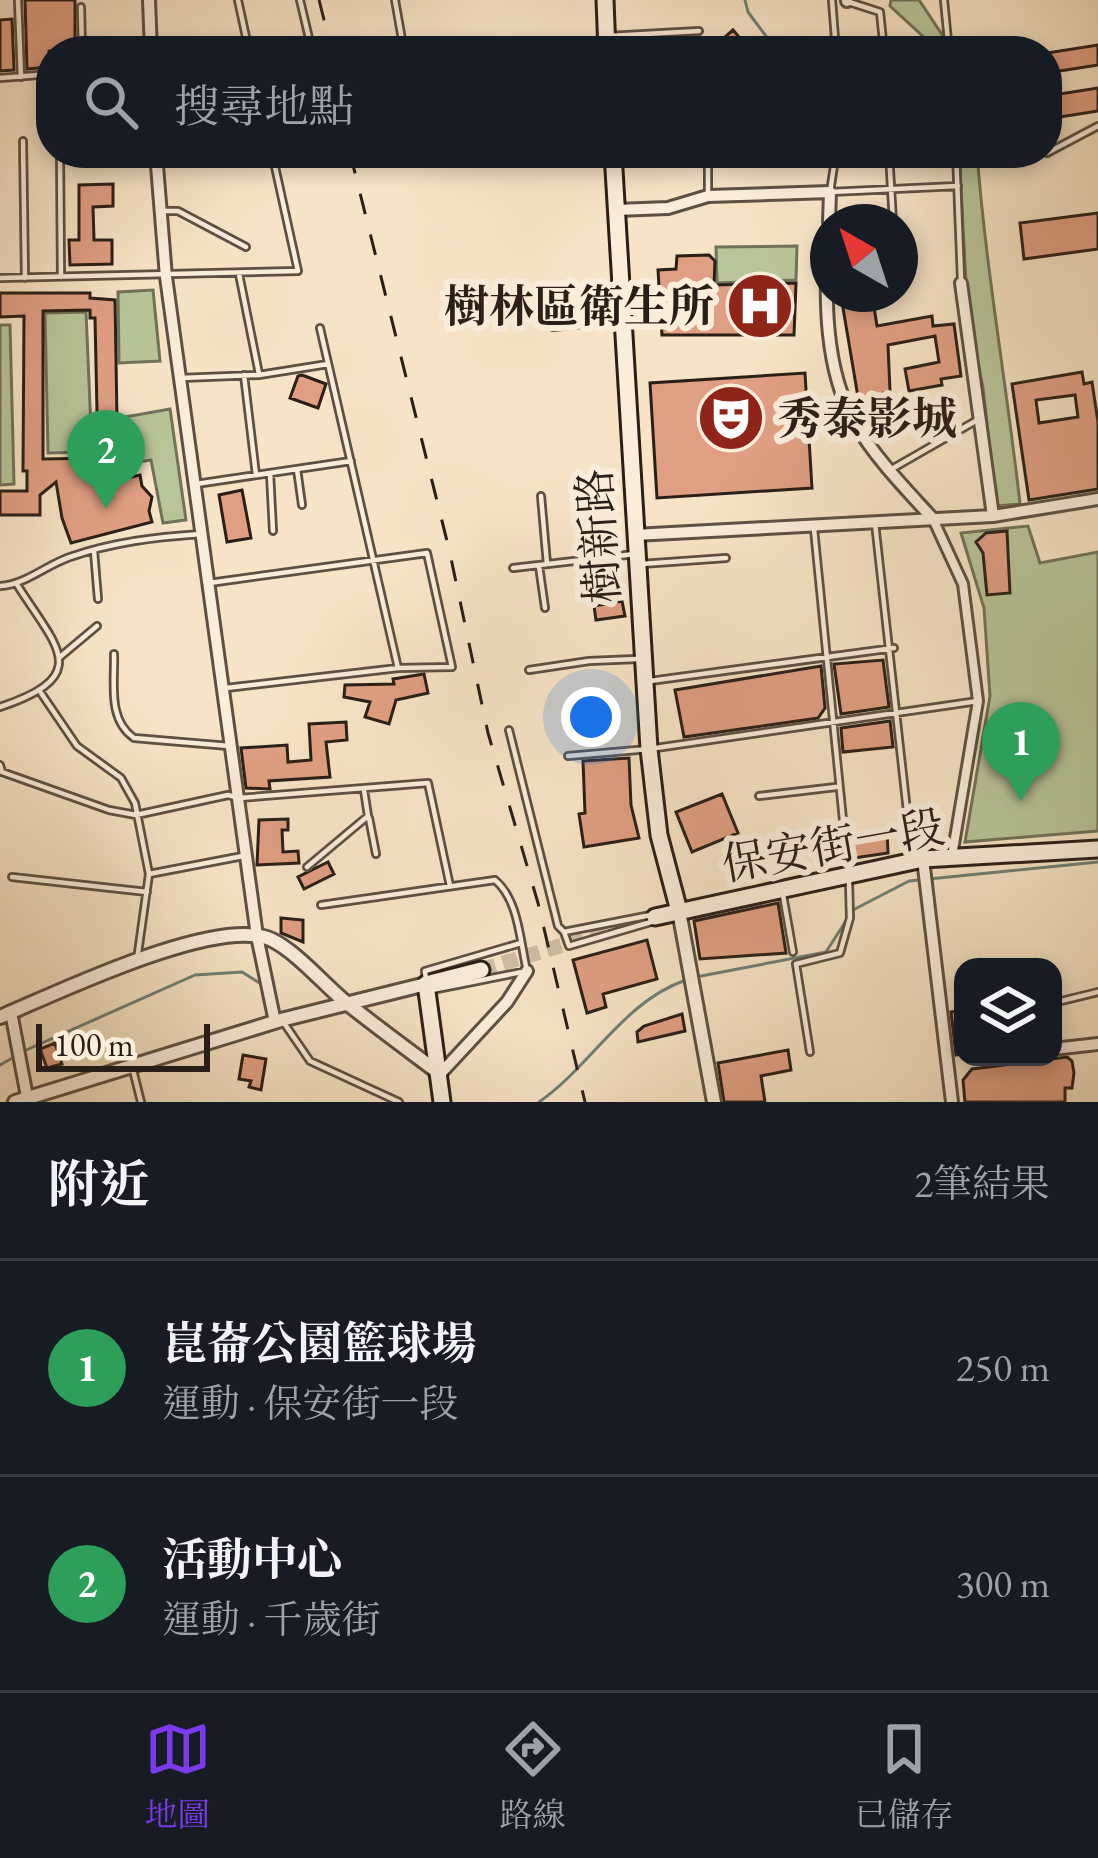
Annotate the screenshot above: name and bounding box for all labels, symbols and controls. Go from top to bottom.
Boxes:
search box [36,36,1062,168]
icon: search [78,69,144,135]
text: 搜尋地點 [174,77,354,135]
north arrow [810,204,918,312]
hospital icon: 樹林區衛生所 [725,271,795,341]
place label: 樹林區衛生所 [444,277,714,335]
theatre icon: 秀泰影城 [696,383,766,453]
place label: 秀泰影城 [777,389,957,447]
pin: 2 [67,410,145,509]
street label: 樹新路 [564,467,632,605]
your location [561,687,621,747]
pin: 1 [982,702,1060,801]
street label: 保安街一段 [717,797,949,893]
map controls [954,958,1062,1066]
button: layers [954,958,1062,1066]
scale bar [36,1018,210,1071]
text: 100 m [54,1023,134,1066]
text: 附近 [48,1151,150,1217]
text: 2筆結果 [914,1158,1050,1209]
text: 崑崙公園籃球場 [162,1314,477,1372]
text: 1 [77,1342,97,1393]
text: 250 m [956,1342,1050,1393]
text: 運動 · 保安街一段 [162,1378,458,1429]
text: 活動中心 [162,1530,342,1588]
text: 2 [77,1558,97,1609]
text: 300 m [956,1558,1050,1609]
text: 運動 · 千歲街 [162,1594,380,1645]
tab: 地圖 [145,1716,211,1836]
tab: 路線 [500,1716,566,1836]
tab: 已儲存 [855,1716,954,1836]

